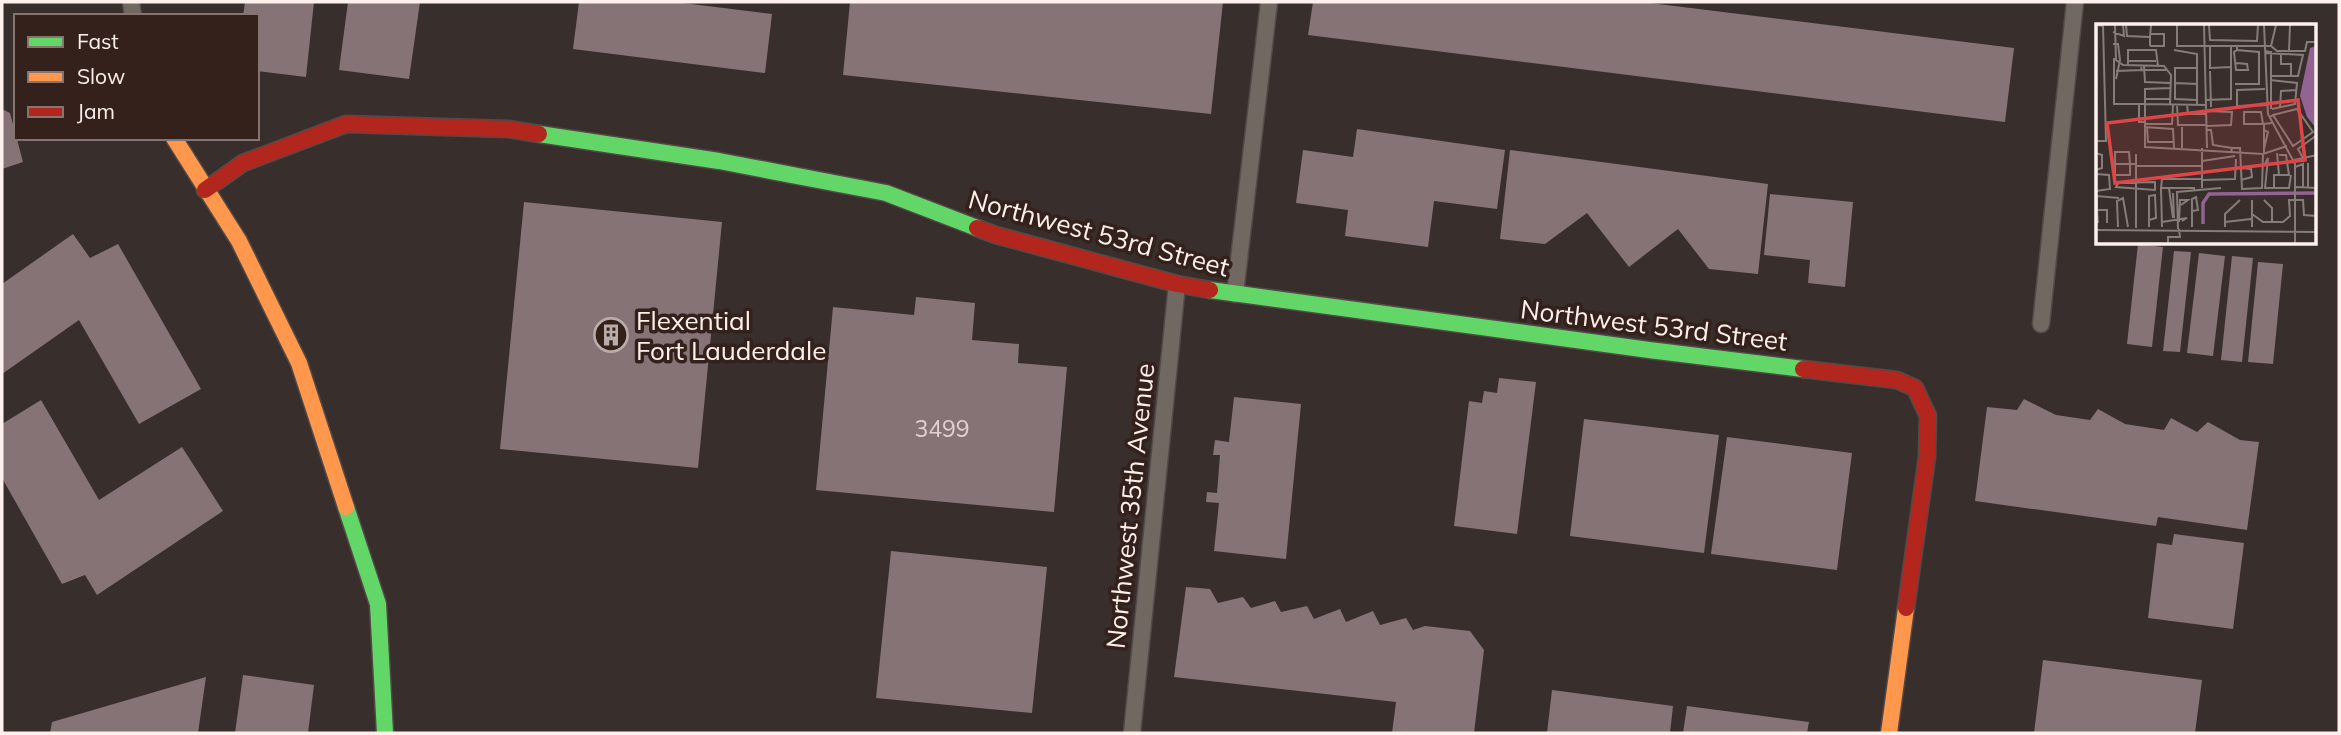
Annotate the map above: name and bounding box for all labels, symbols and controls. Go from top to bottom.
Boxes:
legend [14,14,259,140]
inset map [2096,24,2316,245]
text: Fast [77,28,119,54]
text: Slow [77,63,125,89]
text: Jam [77,98,115,124]
street label: Northwest 53rd Street [965,182,1233,284]
street label: Northwest 53rd Street [1519,292,1789,358]
place label: Flexential Fort Lauderdale [636,304,826,367]
building icon: Flexential Fort Lauderdale [592,316,630,354]
street label: Northwest 35th Avenue [1099,362,1161,650]
house number: 3499 [914,414,970,443]

